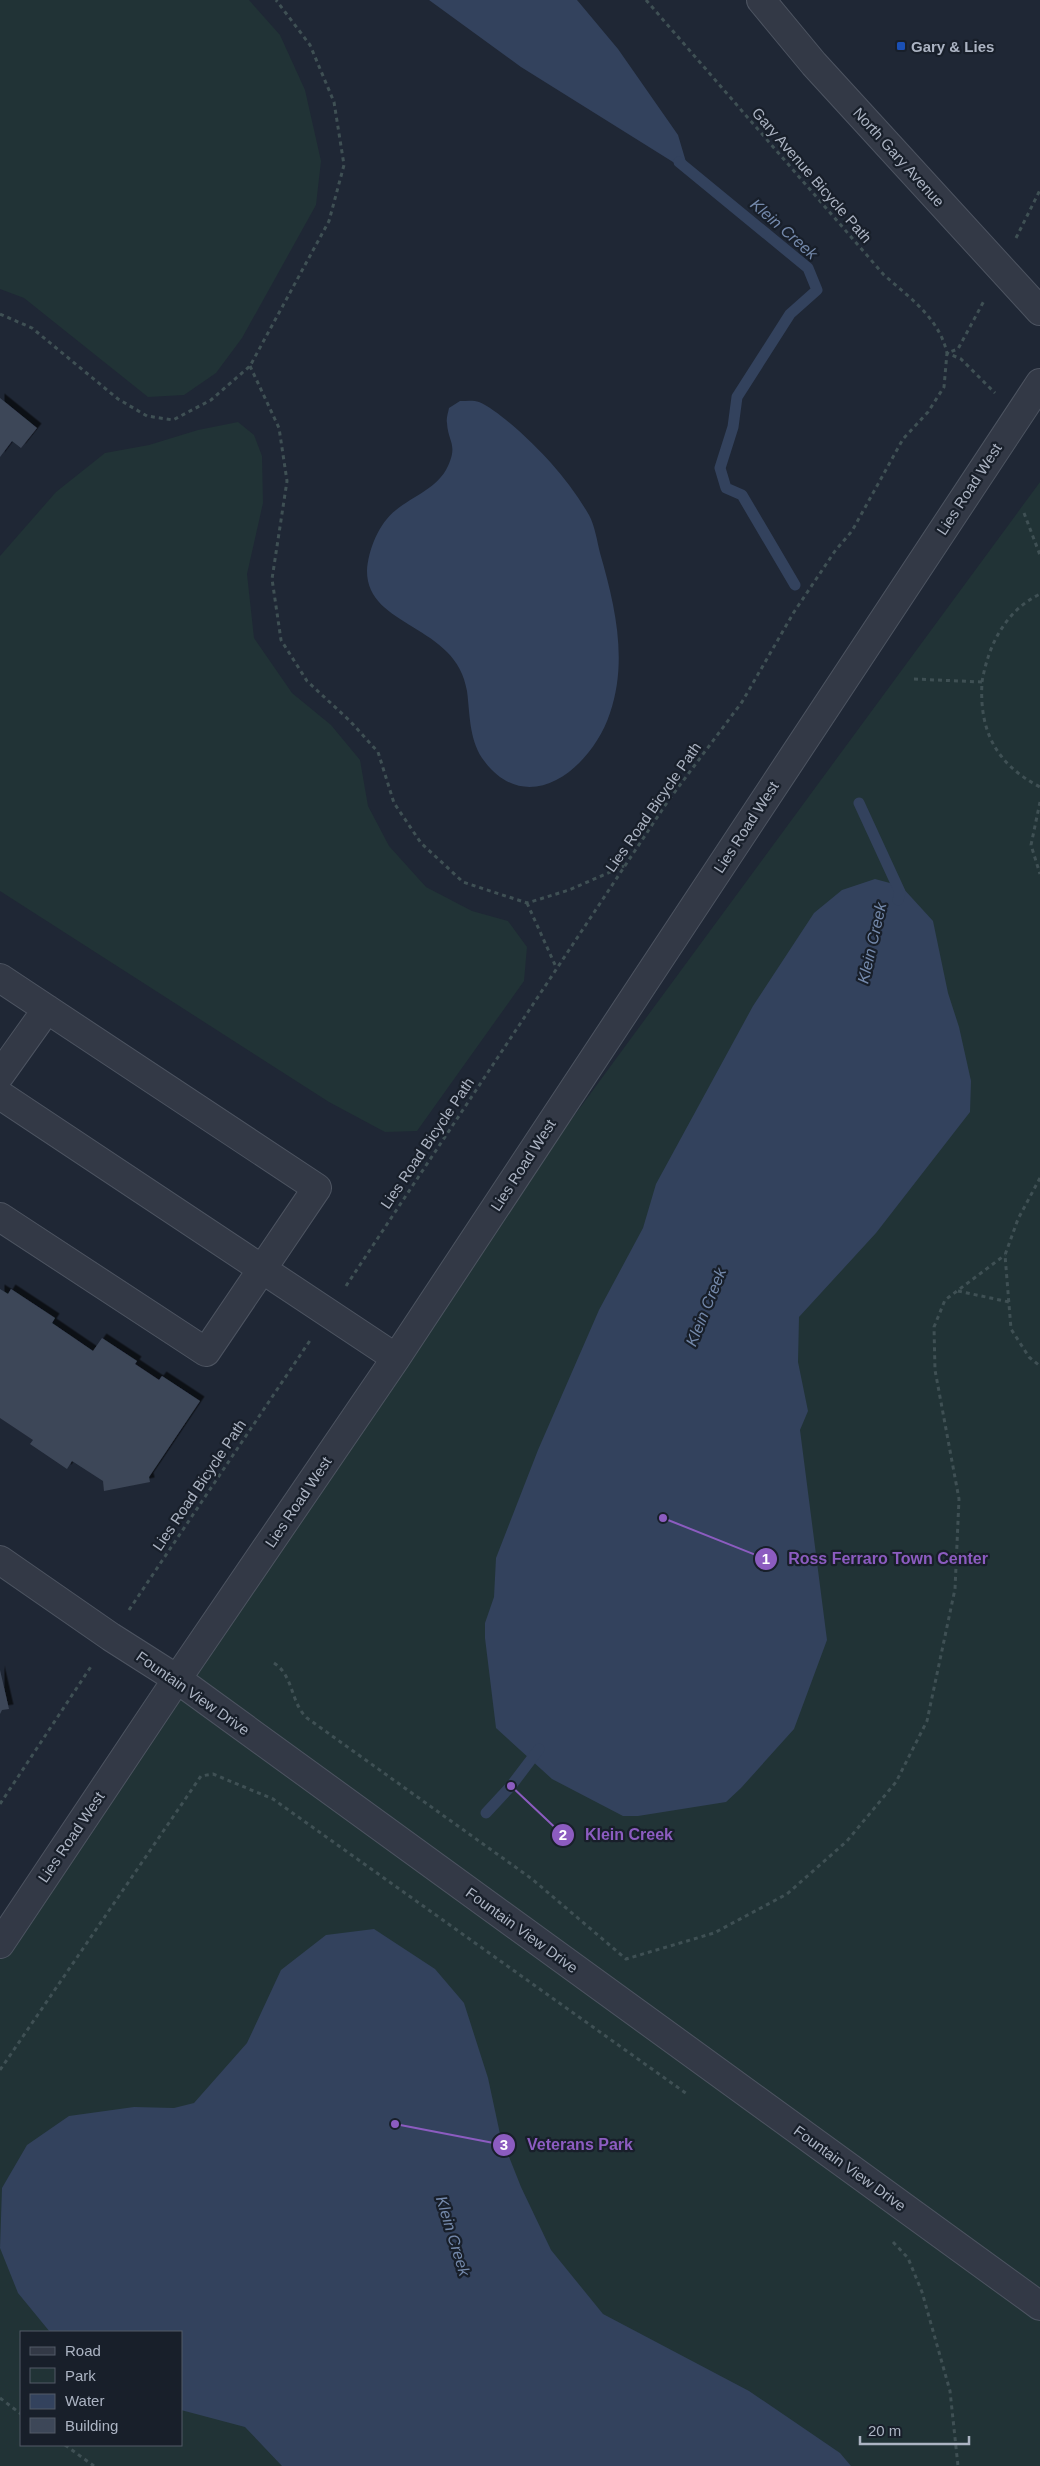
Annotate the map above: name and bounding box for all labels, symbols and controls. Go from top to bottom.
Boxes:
place label: Gary & Lies [911,38,994,55]
marker: Gary & Lies [895,40,907,52]
street label: Gary Avenue Bicycle Path [749,104,875,246]
street label: North Gary Avenue [850,104,948,210]
water label: Klein Creek [747,195,822,263]
street label: Lies Road West [933,439,1005,538]
street label: Lies Road Bicycle Path [602,739,704,875]
street label: Lies Road West [710,777,782,876]
water label: Klein Creek [854,900,890,985]
street label: Lies Road Bicycle Path [377,1074,477,1212]
street label: Lies Road West [487,1115,559,1214]
water label: Klein Creek [683,1265,730,1349]
street label: Lies Road Bicycle Path [149,1416,249,1554]
street label: Lies Road West [261,1453,335,1551]
callout: Ross Ferraro Town Center [753,1543,998,1574]
text: 1 [762,1550,770,1567]
text: Ross Ferraro Town Center [788,1550,988,1567]
street label: Fountain View Drive [133,1648,253,1738]
street label: Lies Road West [34,1788,108,1886]
callout: Klein Creek [550,1819,683,1850]
text: 2 [559,1826,567,1843]
text: Klein Creek [585,1826,673,1843]
street label: Fountain View Drive [463,1884,581,1976]
street label: Fountain View Drive [791,2122,909,2214]
callout: Veterans Park [492,2129,642,2160]
text: 3 [500,2136,508,2153]
text: Veterans Park [527,2136,633,2153]
water label: Klein Creek [433,2194,474,2279]
legend [20,2331,182,2446]
text: Road [65,2342,101,2359]
text: Park [65,2367,96,2384]
text: Water [65,2392,104,2409]
scale bar [860,2414,969,2446]
text: Building [65,2417,118,2434]
text: 20 m [868,2422,901,2439]

